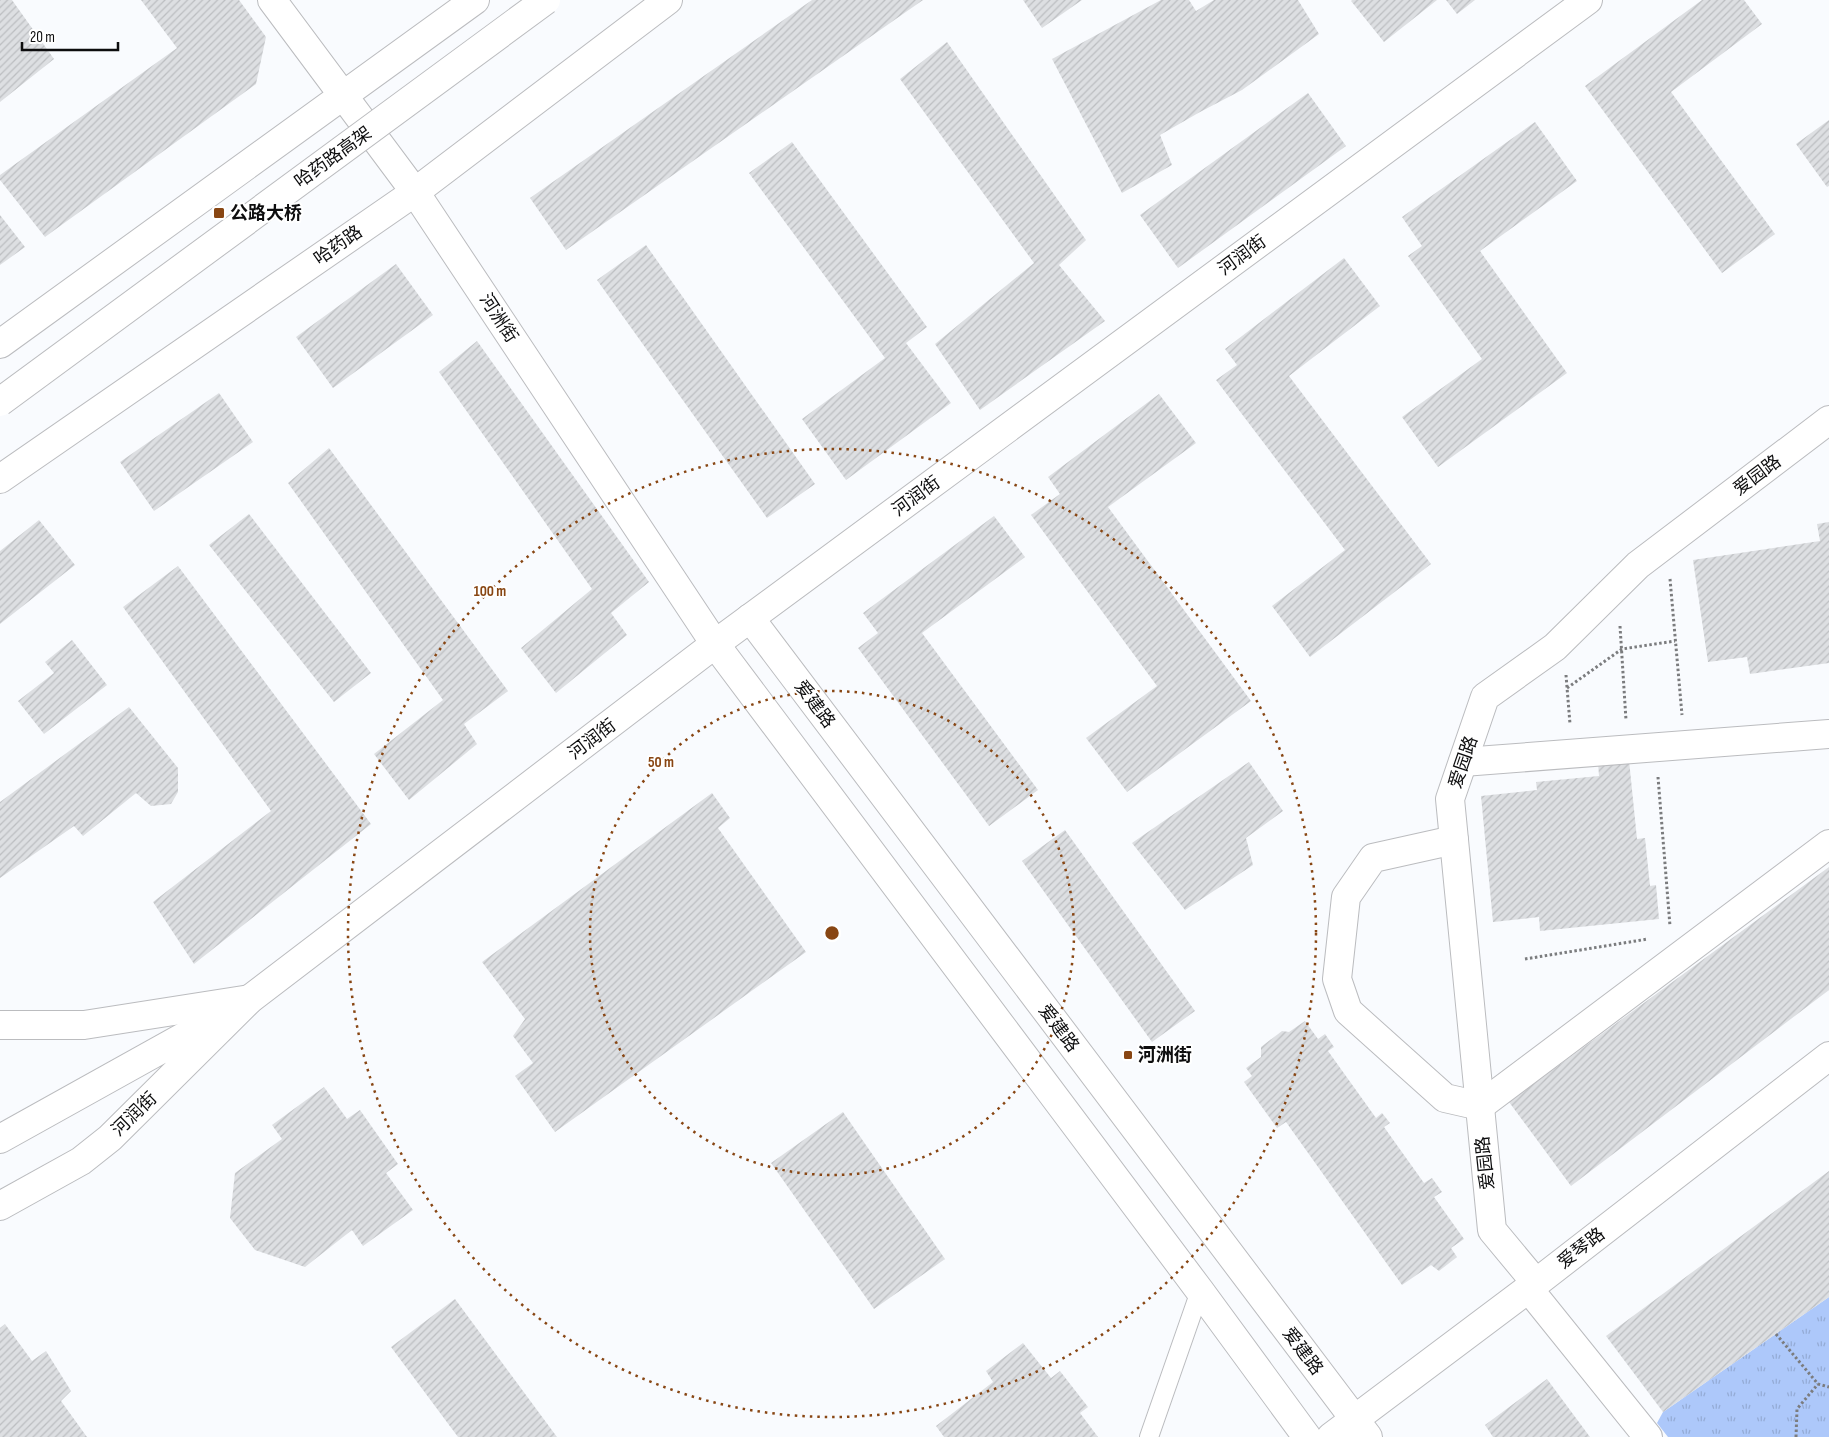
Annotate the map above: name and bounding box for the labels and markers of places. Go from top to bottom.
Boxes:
place label: 公路大桥 [230,203,302,224]
marker: 公路大桥 [212,206,226,220]
centre of rings [823,924,841,942]
place label: 河洲街 [1138,1045,1192,1066]
marker: 河洲街 [1122,1049,1134,1061]

